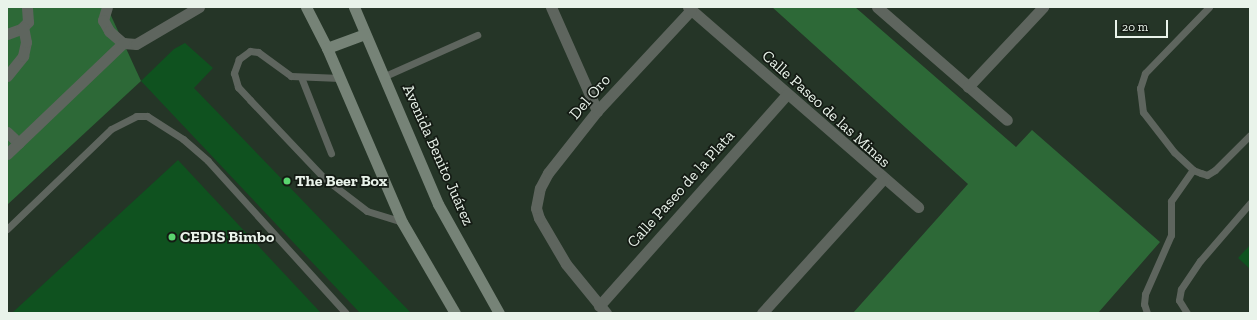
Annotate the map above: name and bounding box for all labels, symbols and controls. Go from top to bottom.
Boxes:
scale bar [1117,12,1170,38]
text: 20 m [1122,20,1148,34]
street label: Calle Paseo de las Minas [758,46,894,172]
street label: Del Oro [565,71,615,123]
street label: Avenida Benito Juárez [398,81,478,229]
street label: Calle Paseo de la Plata [623,126,739,252]
place label: The Beer Box [295,171,388,191]
marker: The Beer Box [282,176,292,186]
place label: CEDIS Bimbo [180,227,274,247]
marker: CEDIS Bimbo [167,232,177,242]

